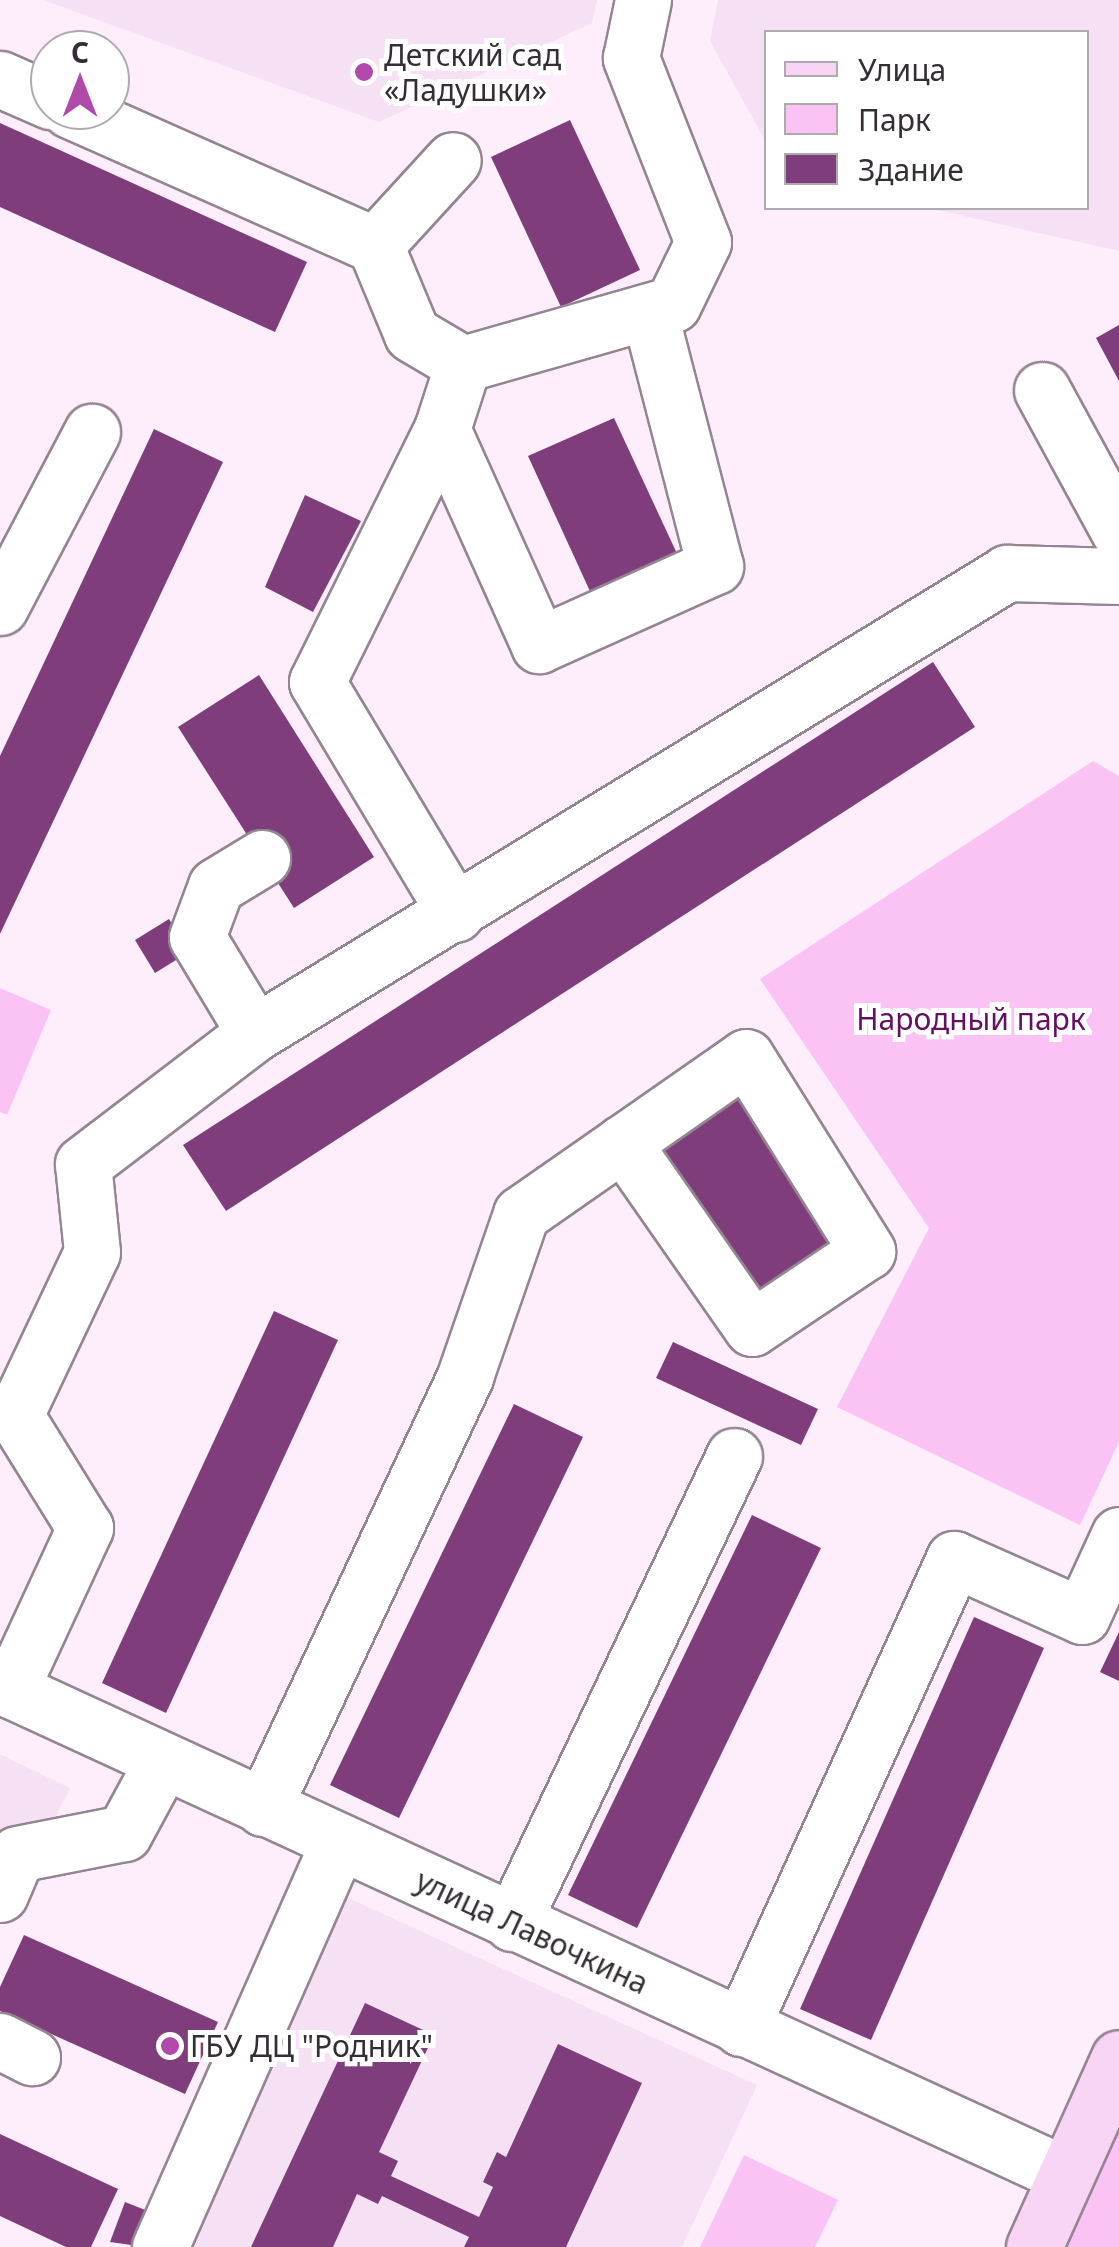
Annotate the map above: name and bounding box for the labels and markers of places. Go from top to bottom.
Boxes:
place label: Детский сад «Ладушки» [384,37,561,108]
marker: Детский сад «Ладушки» [353,61,375,83]
place label: ГБУ ДЦ "Родник" [190,2028,433,2064]
marker: ГБУ ДЦ "Родник" [159,2035,181,2057]

